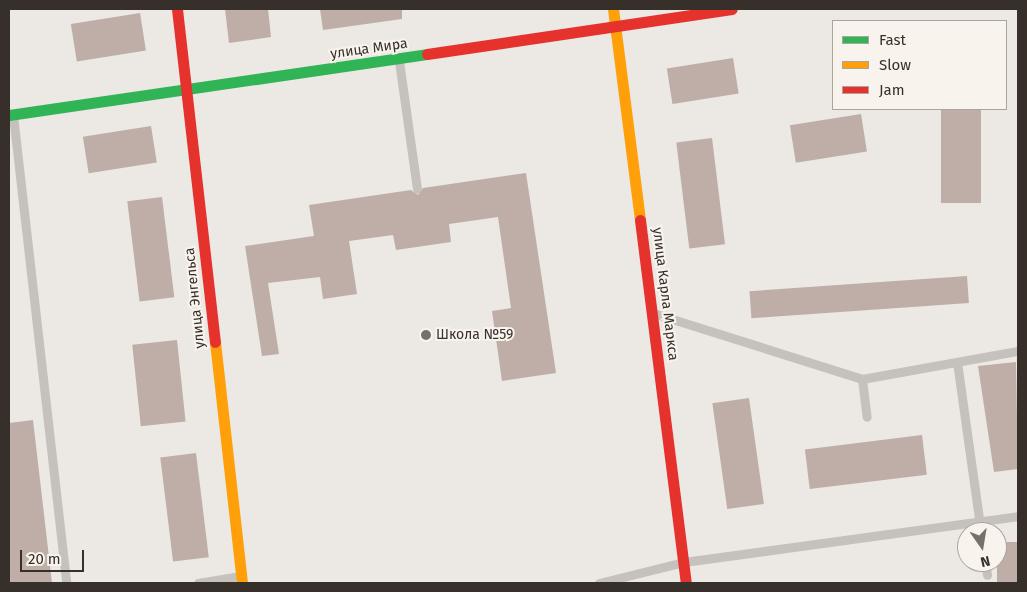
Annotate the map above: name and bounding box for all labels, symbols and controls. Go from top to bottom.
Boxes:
legend [832,20,1007,110]
text: Fast [879,31,906,49]
street label: улица Мира [329,35,409,63]
text: Slow [879,56,911,74]
text: Jam [879,81,905,99]
street label: улица Карла Маркса [648,226,682,362]
street label: улица Энгельса [181,247,209,349]
place label: Школа №59 [436,327,513,343]
marker: Школа №59 [420,329,432,341]
north arrow [957,522,1007,572]
scale bar [22,540,86,572]
text: 20 m [28,550,61,568]
text: N [979,552,992,570]

